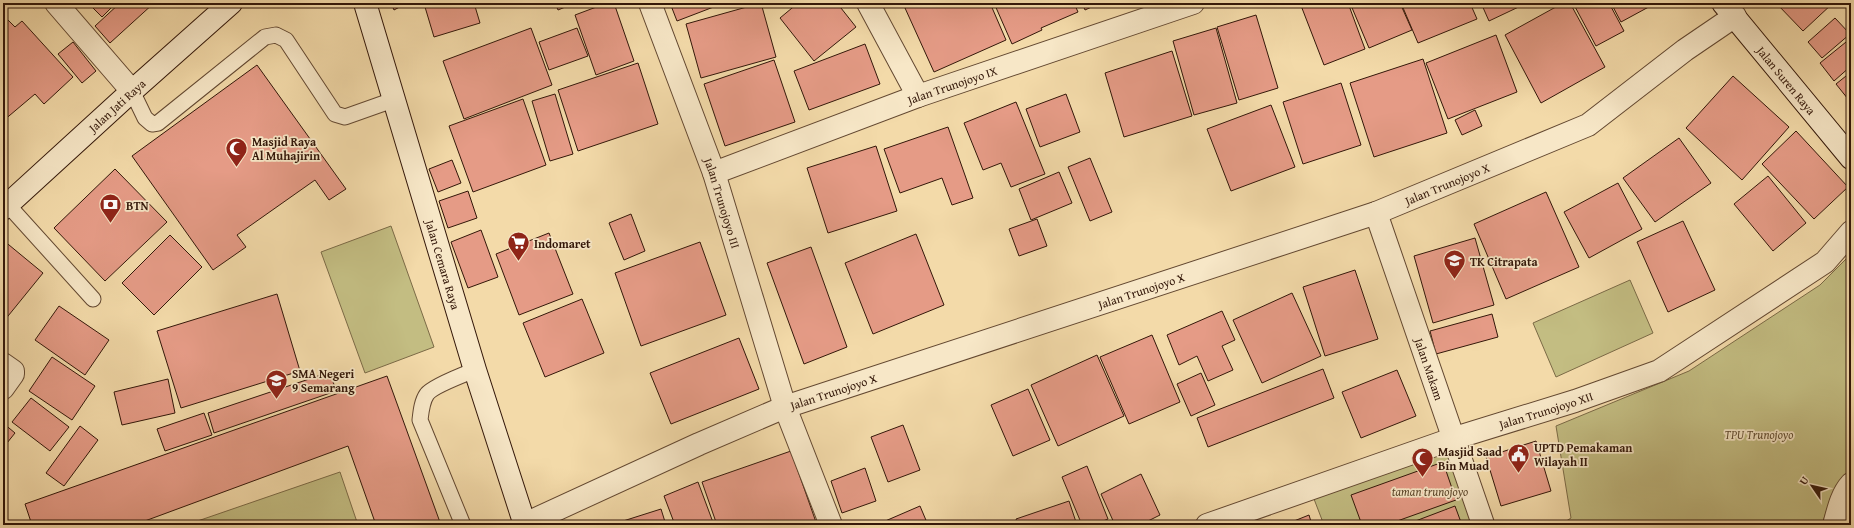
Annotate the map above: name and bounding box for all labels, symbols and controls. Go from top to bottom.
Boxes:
street label: Jalan Suren Raya [1752,41,1820,118]
street label: Jalan Trunojoyo IX [903,61,1000,109]
street label: Jalan Jati Raya [83,74,149,137]
place label: Masjid Raya Al Muhajirin [252,133,320,164]
mosque icon: Masjid Raya Al Muhajirin [223,135,249,168]
street label: Jalan Trunojoyo III [700,154,745,251]
street label: Jalan Trunojoyo X [1400,158,1492,209]
bank icon: BTN [97,192,123,225]
place label: BTN [126,197,149,214]
street label: Jalan Cemara Raya [421,216,465,312]
supermarket icon: Indomaret [505,230,531,263]
place label: Indomaret [534,235,591,252]
school or university icon: TK Citrapata [1441,248,1467,281]
place label: TK Citrapata [1470,253,1538,270]
street label: Jalan Trunojoyo X [1094,268,1187,313]
street label: Jalan Makam [1410,334,1448,403]
place label: SMA Negeri 9 Semarang [292,365,355,396]
school or university icon: SMA Negeri 9 Semarang [264,367,290,400]
street label: Jalan Trunojoyo X [786,369,879,414]
street label: Jalan Trunojoyo XII [1495,387,1596,433]
park label: TPU Trunojoyo [1725,426,1793,443]
place label: UPTD Pemakaman Wilayah II [1534,439,1632,470]
public building icon: UPTD Pemakaman Wilayah II [1506,441,1532,474]
place label: Masjid Saad Bin Muad [1438,443,1502,474]
mosque icon: Masjid Saad Bin Muad [1410,445,1436,478]
north arrow [1792,466,1832,506]
text: U [1795,472,1813,488]
park label: taman trunojoyo [1392,483,1468,500]

